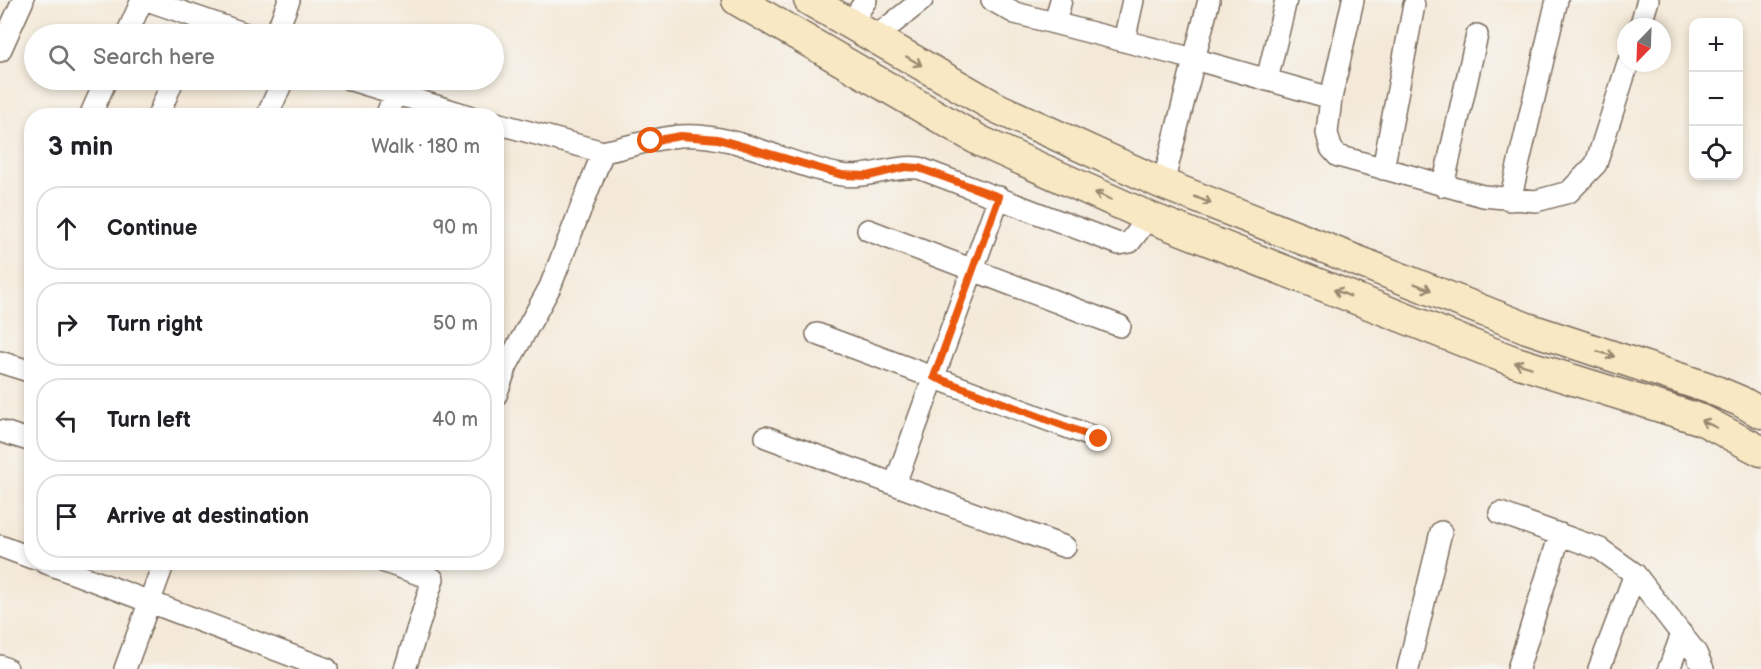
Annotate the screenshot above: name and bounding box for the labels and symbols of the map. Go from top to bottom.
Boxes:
north arrow [1617,18,1671,72]
one-way arrow [905,55,922,67]
route start [637,127,663,153]
one-way arrow [1095,190,1113,201]
one-way arrow [1193,195,1212,206]
one-way arrow [1414,282,1432,293]
one-way arrow [1333,287,1352,298]
one-way arrow [1596,350,1615,361]
one-way arrow [1514,359,1533,370]
one-way arrow [1701,417,1719,429]
route end [1085,425,1111,451]

